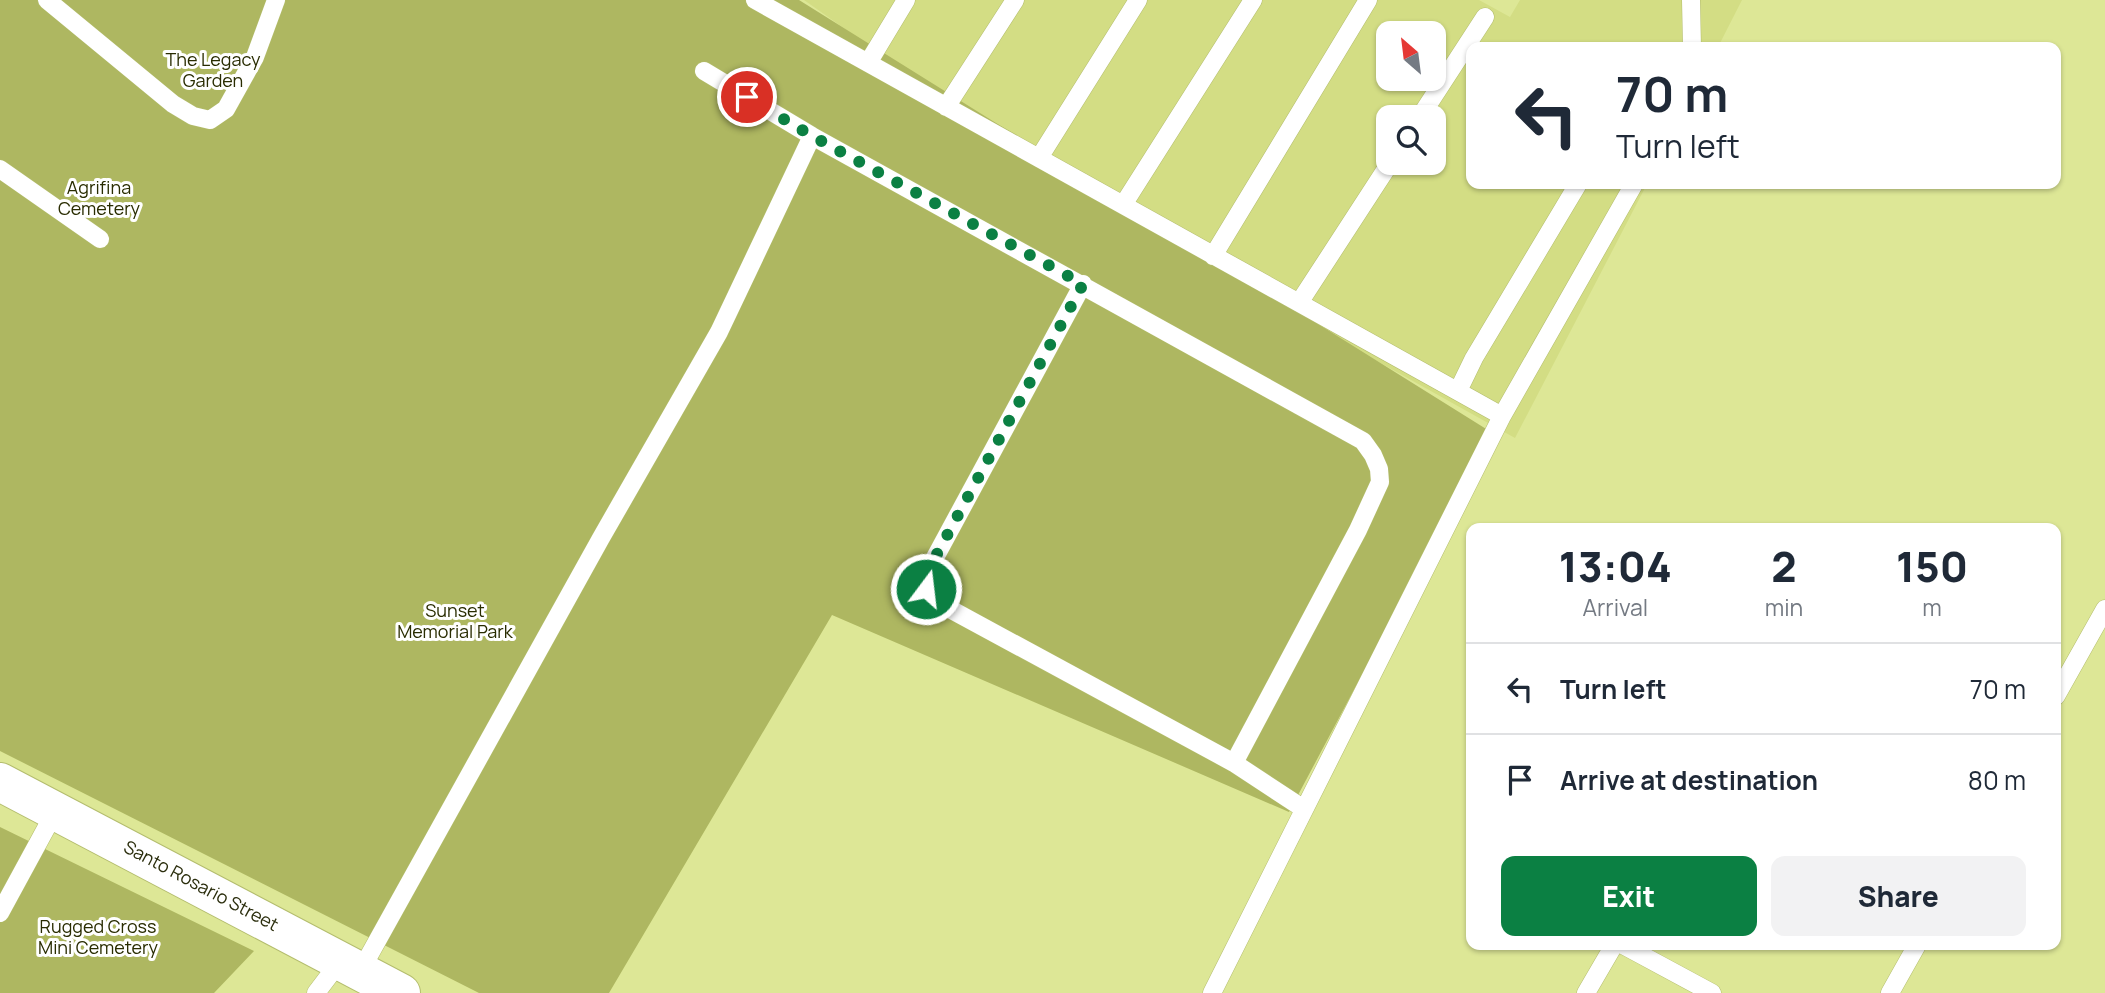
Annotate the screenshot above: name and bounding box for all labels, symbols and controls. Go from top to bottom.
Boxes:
north arrow [1376,21,1446,91]
map controls [1376,21,1446,175]
park label: The Legacy Garden [165,47,261,92]
text: 70 m [1616,60,1728,127]
pin [717,67,777,127]
icon: left [1501,70,1592,161]
icon: arrive [728,78,766,116]
button: search [1376,105,1446,175]
text: Turn left [1616,124,1740,168]
park label: Agrifina Cemetery [58,175,141,220]
text: 13:04 [1559,537,1672,595]
text: 2 [1771,537,1797,595]
text: 150 [1896,537,1968,595]
position arrow [889,552,963,626]
text: Arrival [1582,591,1648,623]
text: min [1765,591,1803,623]
text: m [1922,591,1942,623]
park label: Sunset Memorial Park [397,598,514,643]
icon: left [1501,670,1539,708]
text: Turn left [1560,671,1667,707]
text: 70 m [1970,671,2026,707]
icon: arrive [1501,761,1539,799]
text: Arrive at destination [1560,762,1818,798]
text: 80 m [1968,762,2026,798]
street label: Santo Rosario Street [120,834,283,936]
button: Exit [1501,856,1757,936]
button: Share [1771,856,2026,936]
park label: Rugged Cross Mini Cemetery [38,914,158,959]

